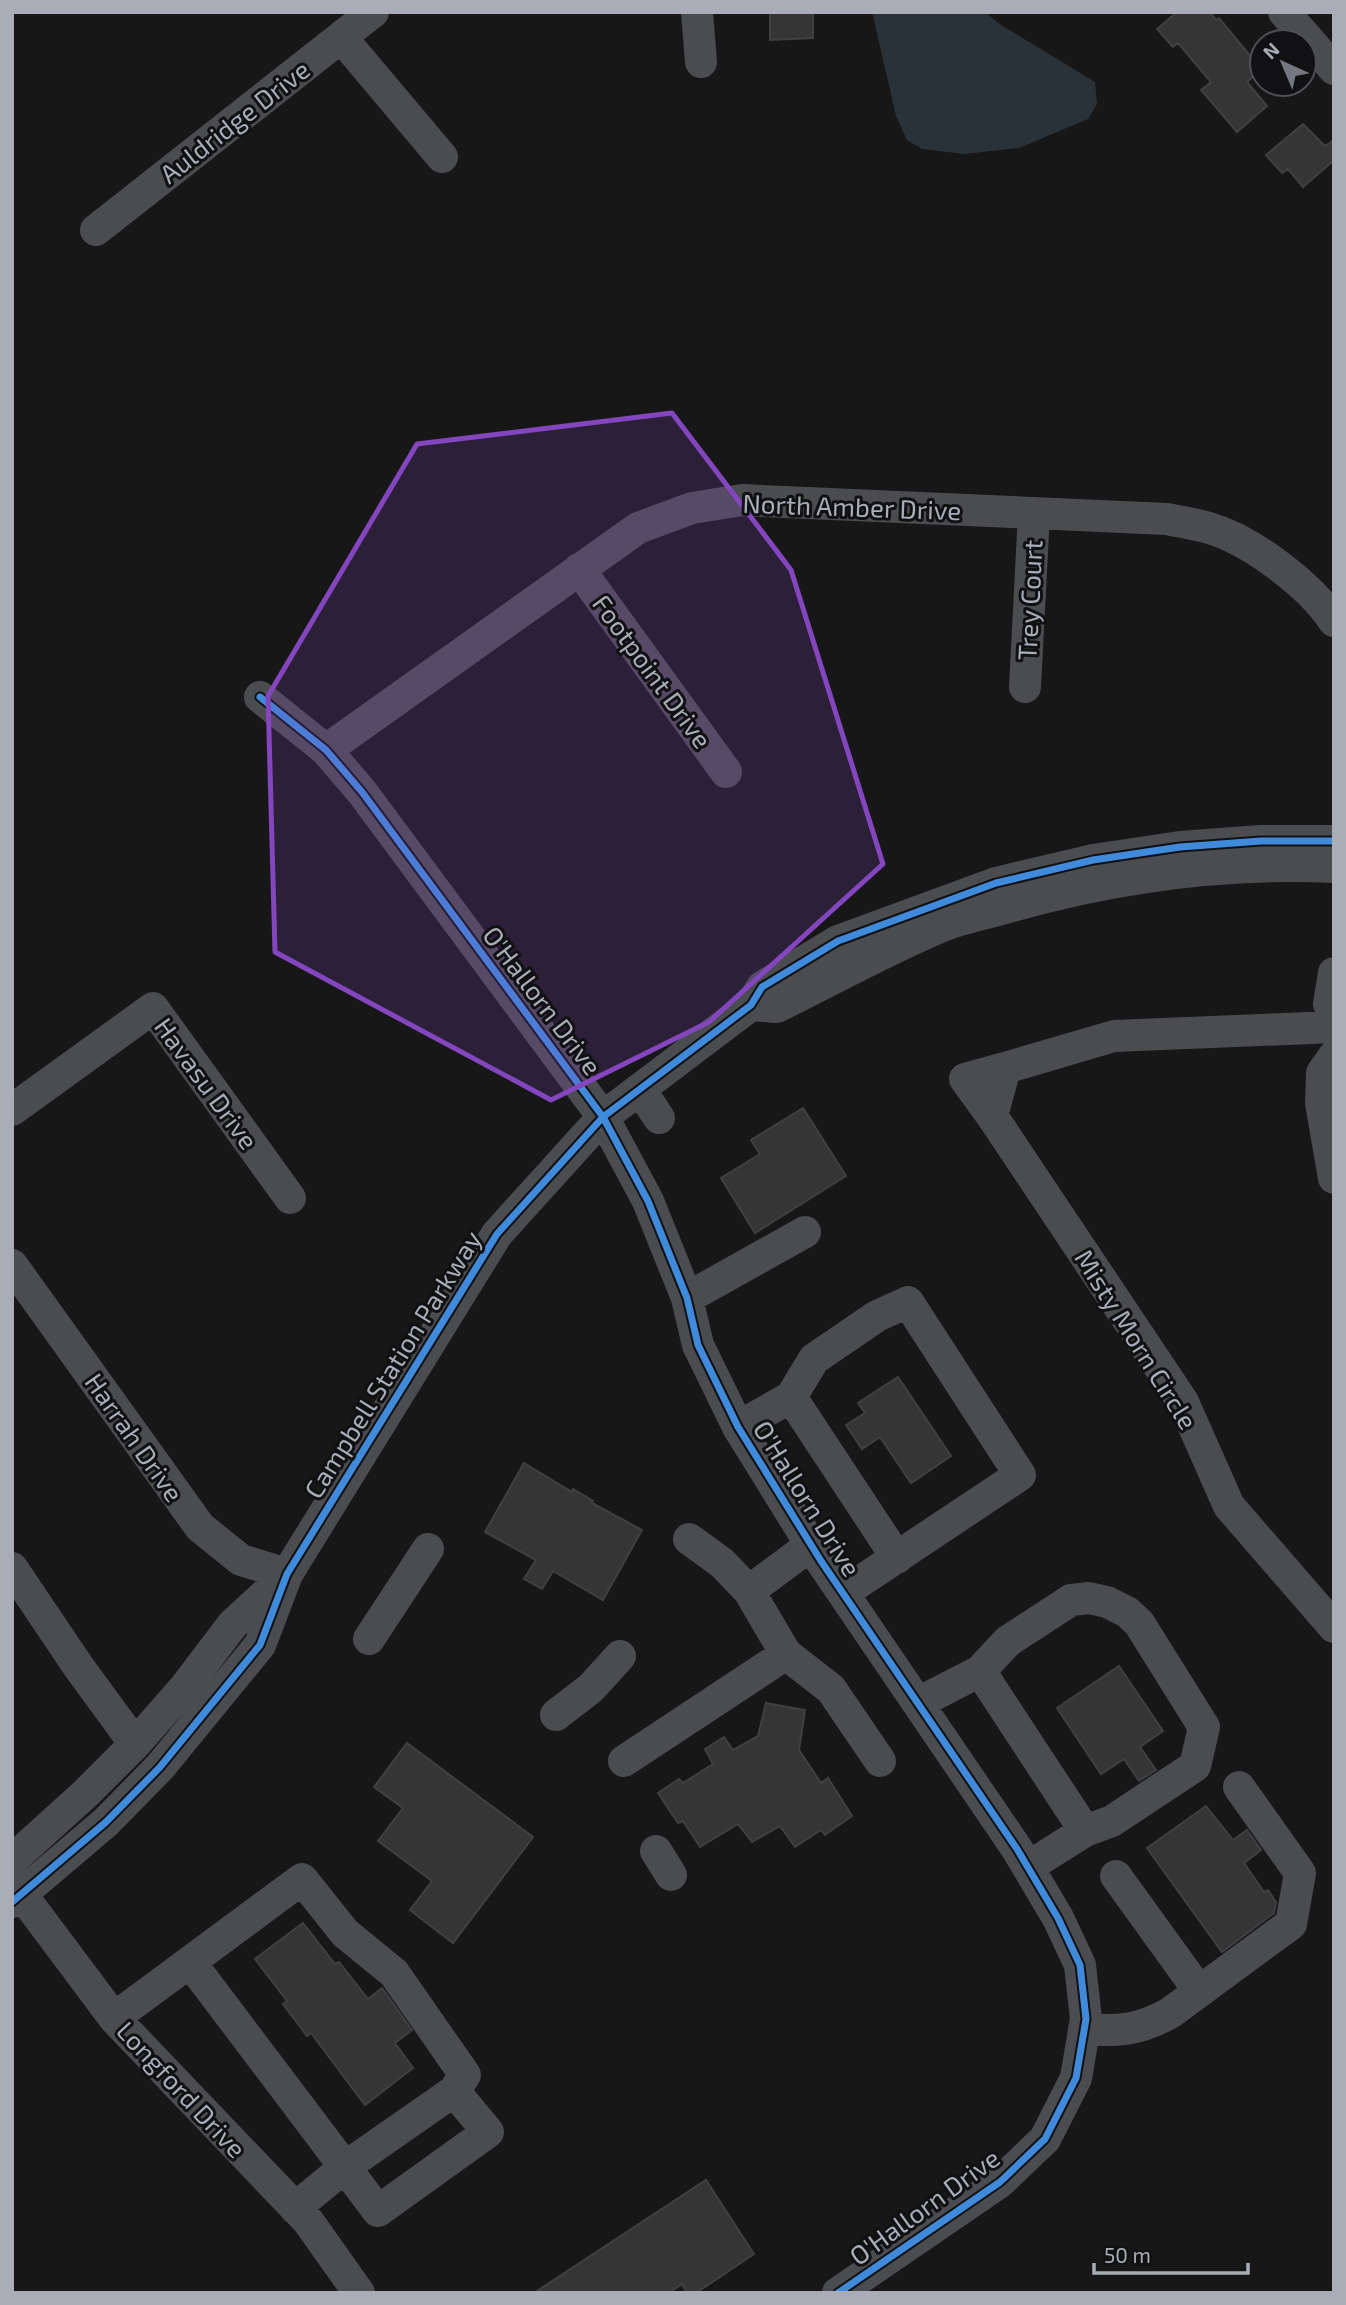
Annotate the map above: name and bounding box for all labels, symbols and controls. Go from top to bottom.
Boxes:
north arrow [1248,28,1318,98]
text: N [1258,37,1284,63]
street label: Auldridge Drive [153,53,315,189]
street label: North Amber Drive [742,487,962,525]
street label: Trey Court [1010,539,1048,661]
street label: Footpoint Drive [587,588,719,754]
street label: O'Hallorn Drive [477,920,609,1080]
street label: Havasu Drive [149,1011,265,1155]
street label: Campbell Station Parkway [297,1224,487,1503]
street label: Misty Morn Circle [1069,1243,1205,1435]
street label: Harrah Drive [79,1367,191,1507]
street label: O'Hallorn Drive [748,1414,868,1582]
street label: Longford Drive [111,2015,253,2163]
street label: O'Hallorn Drive [843,2141,1005,2271]
scale bar [1094,2232,1248,2276]
text: 50 m [1104,2242,1151,2267]

